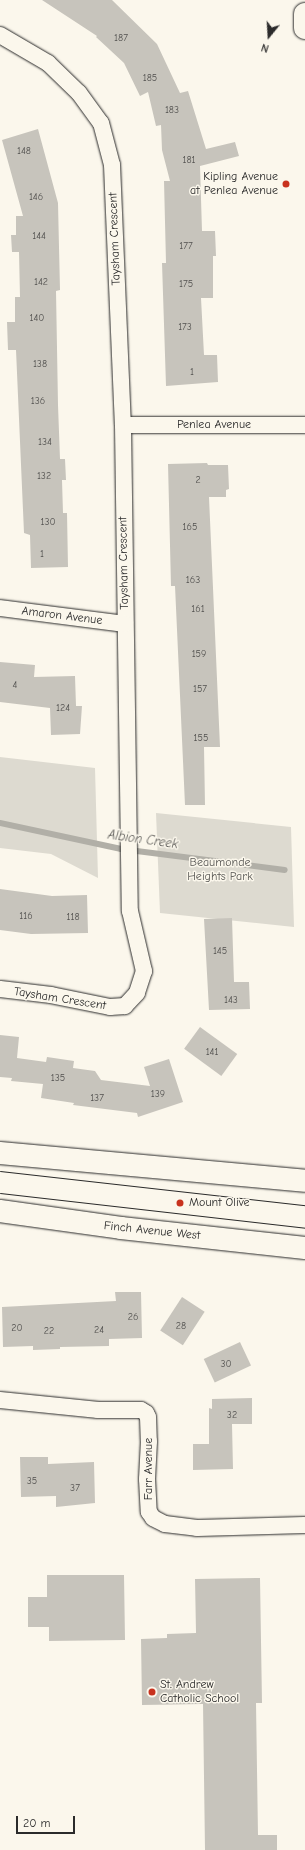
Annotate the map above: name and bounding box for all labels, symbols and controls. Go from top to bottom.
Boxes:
north arrow [249,16,289,56]
house number: 187 [114,33,128,45]
text: N [260,41,271,55]
house number: 185 [143,73,157,85]
house number: 183 [165,105,179,117]
house number: 148 [17,146,31,158]
house number: 181 [182,155,196,167]
place label: Kipling Avenue at Penlea Avenue [190,170,278,198]
marker: Kipling Avenue at Penlea Avenue [281,179,291,189]
house number: 146 [29,192,43,204]
street label: Taysham Crescent [106,192,124,286]
house number: 144 [32,231,46,243]
house number: 177 [179,241,193,253]
house number: 142 [34,277,48,289]
house number: 175 [179,279,193,291]
house number: 140 [30,313,44,325]
house number: 173 [178,322,192,334]
house number: 138 [33,359,47,371]
house number: 1 [190,367,194,379]
house number: 136 [31,396,45,408]
street label: Penlea Avenue [177,418,251,432]
house number: 134 [38,437,52,449]
house number: 132 [37,471,51,483]
house number: 2 [195,475,201,487]
street label: Taysham Crescent [116,516,132,610]
house number: 130 [40,517,56,529]
house number: 165 [183,522,197,534]
house number: 1 [40,549,44,561]
house number: 163 [186,575,200,587]
street label: Amaron Avenue [21,604,103,628]
house number: 161 [191,604,205,616]
house number: 159 [192,649,206,661]
house number: 4 [13,680,17,692]
house number: 157 [193,684,207,696]
house number: 124 [56,703,70,715]
house number: 155 [194,733,208,745]
water label: Albion Creek [107,827,179,853]
park label: Beaumonde Heights Park [187,856,253,884]
house number: 116 [19,911,33,923]
house number: 118 [66,912,80,924]
house number: 145 [213,946,227,958]
street label: Taysham Crescent [13,985,107,1013]
house number: 143 [224,995,238,1007]
house number: 141 [206,1047,218,1059]
house number: 135 [51,1073,65,1085]
house number: 139 [151,1089,165,1101]
house number: 137 [90,1093,104,1105]
place label: Mount Olive [189,1196,249,1210]
marker: Mount Olive [174,1197,186,1209]
street label: Finch Avenue West [103,1219,201,1243]
house number: 26 [128,1312,138,1324]
house number: 28 [176,1321,186,1333]
house number: 20 [11,1323,23,1335]
house number: 24 [94,1325,104,1337]
house number: 22 [44,1326,54,1338]
house number: 30 [220,1359,232,1371]
house number: 32 [227,1410,237,1422]
street label: Farr Avenue [142,1438,156,1500]
house number: 35 [27,1476,37,1488]
house number: 37 [70,1483,80,1495]
place label: St. Andrew Catholic School [160,1678,239,1706]
marker: St. Andrew Catholic School [147,1687,157,1697]
scale bar [18,1808,77,1834]
text: 20 m [23,1816,51,1830]

